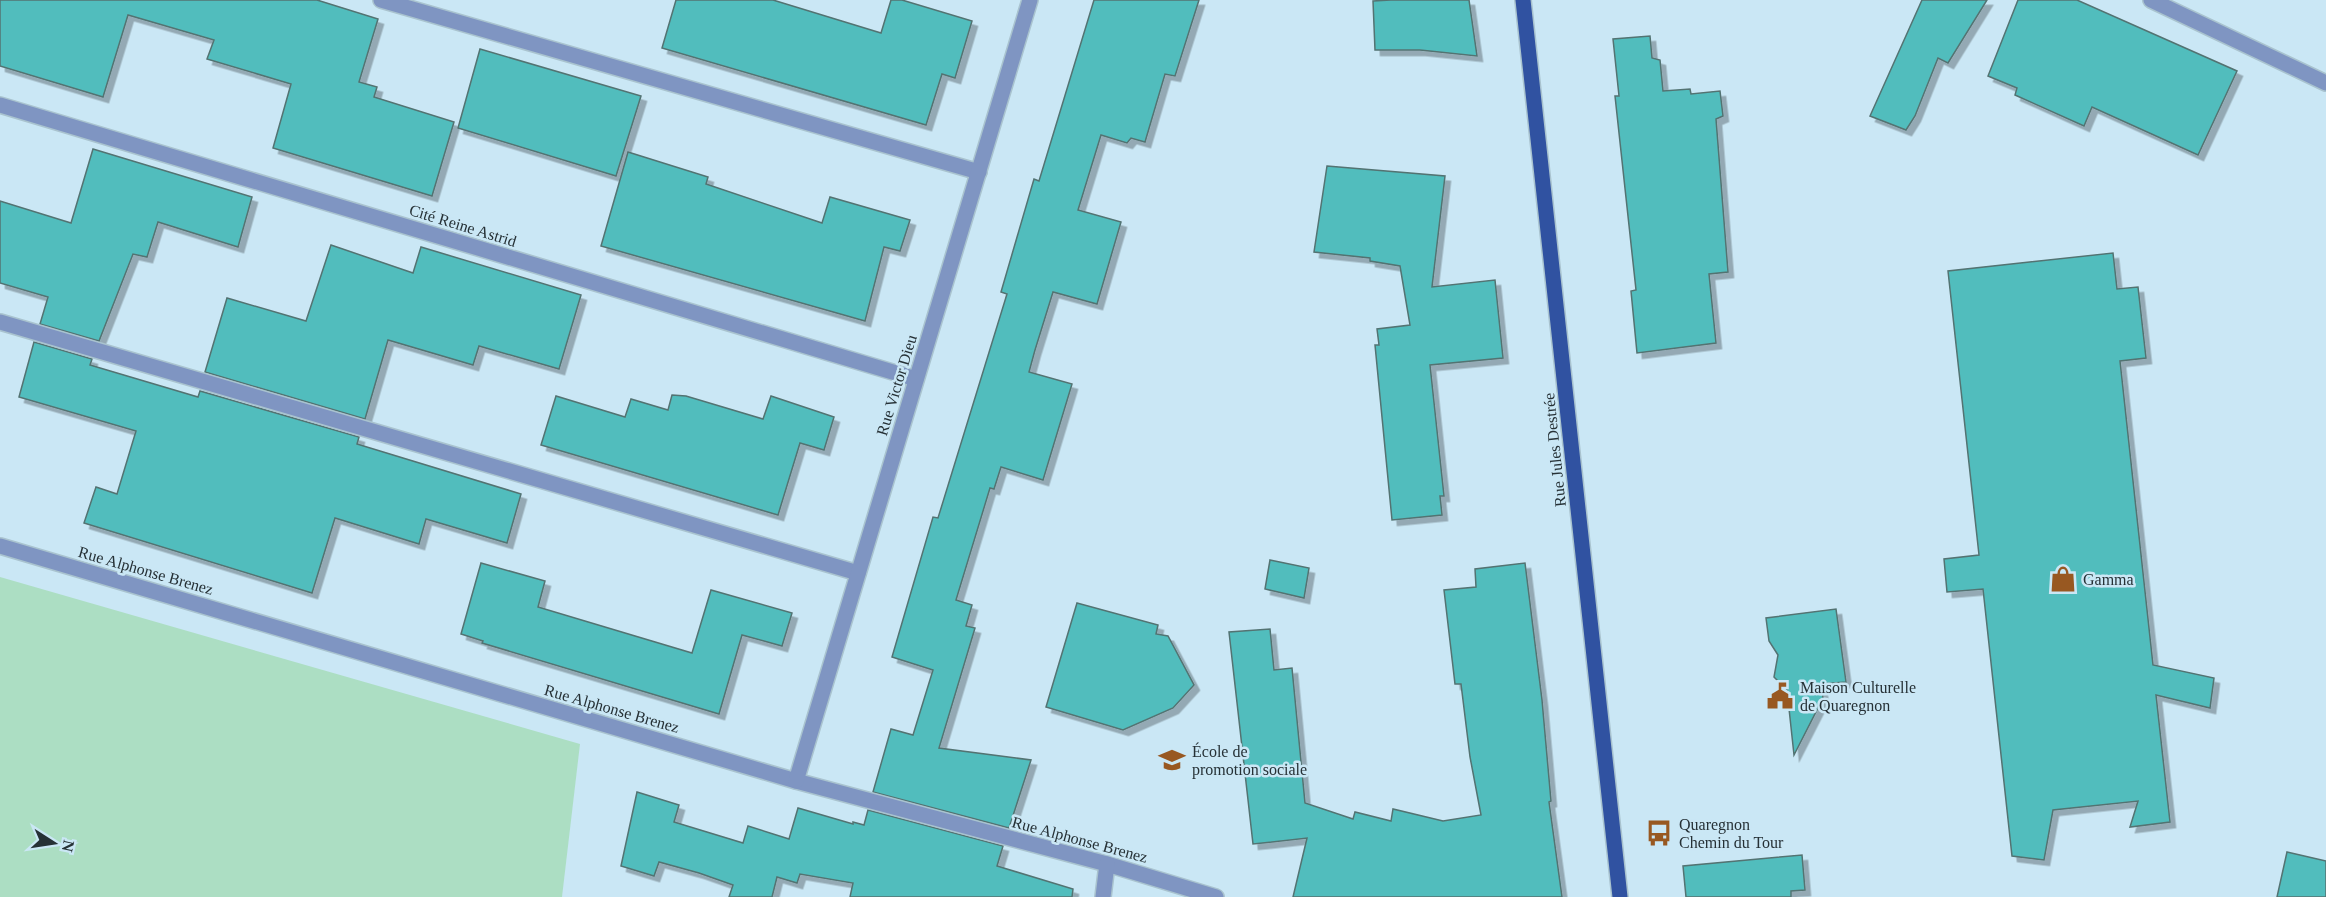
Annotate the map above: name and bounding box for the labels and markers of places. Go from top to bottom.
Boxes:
shop icon: Gamma [2048,564,2078,594]
place label: Gamma [2083,571,2134,588]
place label: Maison Culturelle de Quaregnon [1800,679,1916,715]
public building icon: Maison Culturelle de Quaregnon [1765,681,1795,711]
place label: École de promotion sociale [1192,742,1307,779]
school or university icon: École de promotion sociale [1157,745,1187,775]
place label: Quaregnon Chemin du Tour [1679,816,1784,851]
bus stop icon: Quaregnon Chemin du Tour [1644,818,1674,848]

